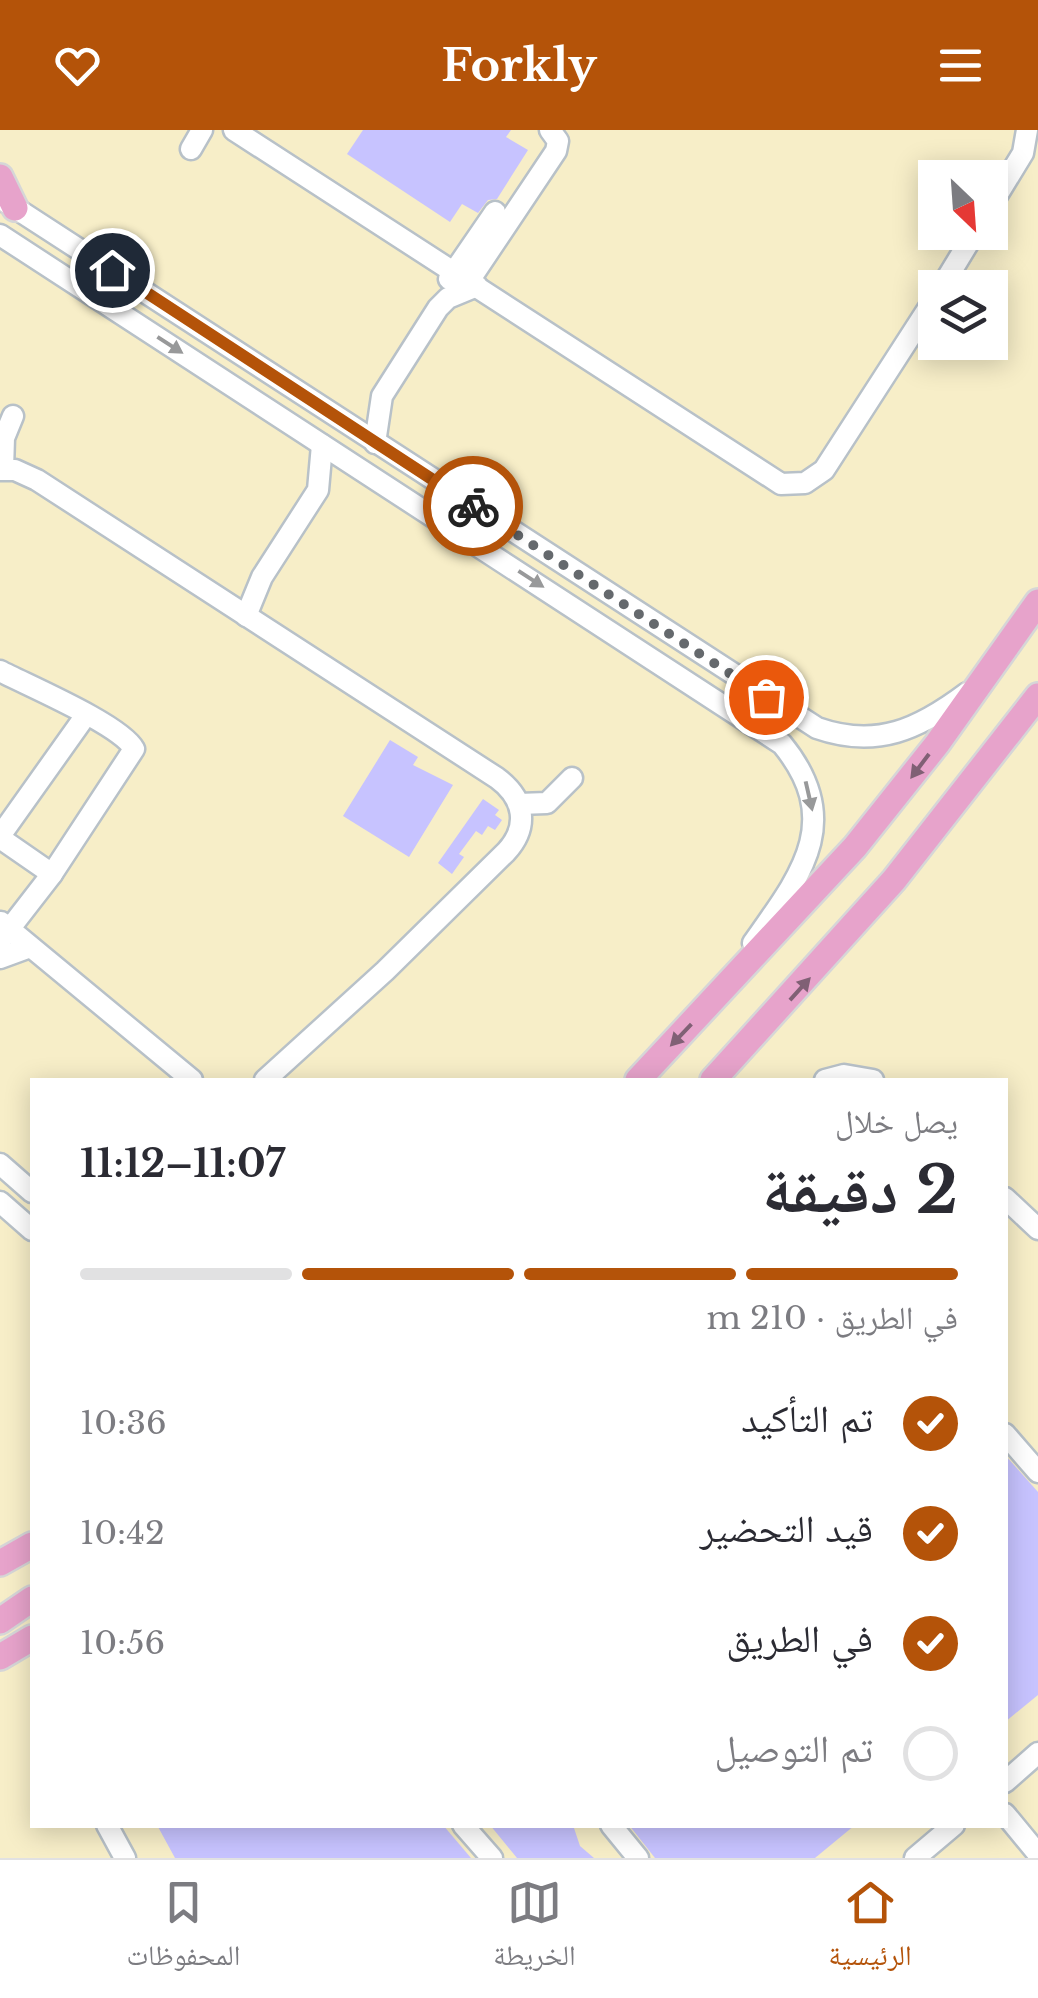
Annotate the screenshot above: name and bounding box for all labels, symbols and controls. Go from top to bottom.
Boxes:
text: Forkly [441,37,597,93]
icon: heart [50,38,105,93]
icon: menu [933,38,988,93]
north arrow [918,160,1008,250]
map controls [918,160,1008,360]
pin [70,228,155,313]
icon: home [85,243,140,298]
button: layers [918,270,1008,360]
one-way arrow [156,336,183,354]
courier [423,456,523,556]
icon: bike [446,479,501,534]
one-way arrow [517,569,544,587]
pin [724,655,809,740]
icon: bag [739,670,794,725]
one-way arrow [911,753,931,779]
one-way arrow [802,781,817,812]
one-way arrow [788,977,810,1002]
one-way arrow [670,1023,693,1047]
text: يصل خلال [835,1102,958,1142]
text: 11:07–11:12 [80,1140,285,1187]
text: 2 دقيقة [762,1150,958,1231]
text: في الطريق · 210 m [707,1298,958,1338]
text: تم التأكيد [741,1395,873,1442]
icon: check [903,1396,958,1451]
text: 10:36 [80,1403,167,1443]
text: قيد التحضير [700,1505,873,1552]
icon: check [903,1506,958,1561]
text: 10:42 [80,1513,165,1553]
text: في الطريق [726,1615,873,1662]
icon: check [903,1616,958,1671]
text: 10:56 [80,1623,165,1663]
text: تم التوصيل [714,1725,873,1772]
tab: المحفوظات [126,1875,240,1983]
tab: الخريطة [493,1875,576,1983]
tab: الرئيسية [829,1875,912,1983]

